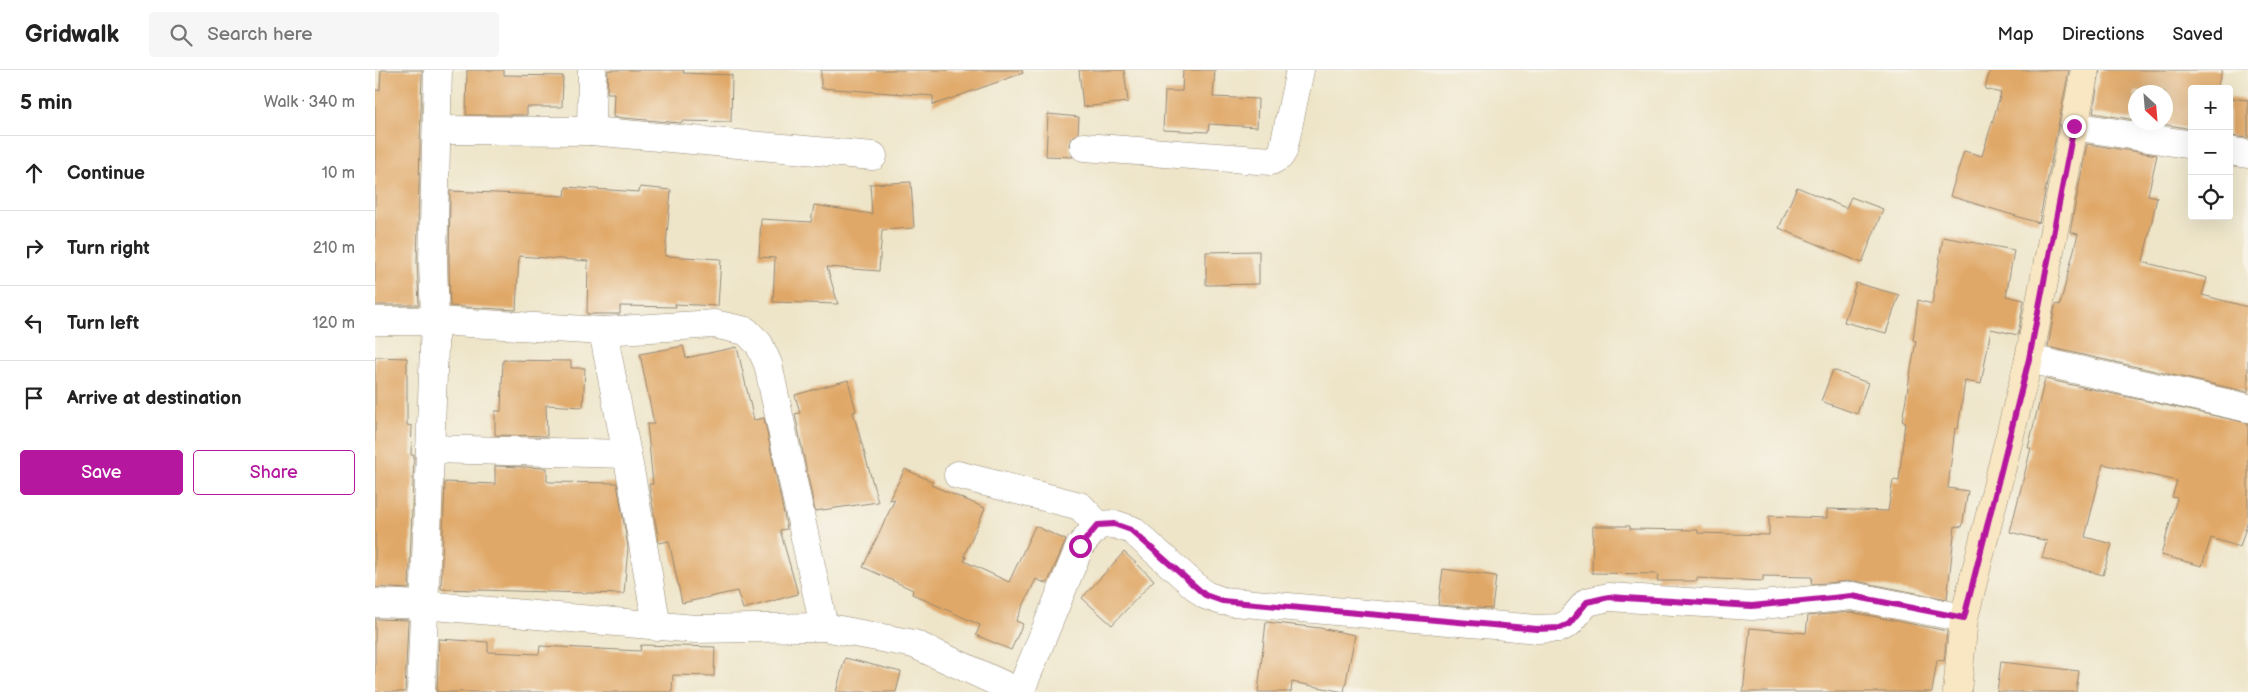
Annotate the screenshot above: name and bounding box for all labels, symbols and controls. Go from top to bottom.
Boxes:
search box [149,12,499,57]
text: Gridwalk [25,20,119,49]
icon: search [167,21,195,49]
text: Search here [207,23,312,46]
text: Map [1998,24,2034,45]
text: Directions [2062,24,2144,45]
text: Saved [2172,24,2223,45]
north arrow [2128,85,2173,130]
map controls [2188,85,2233,220]
button: + [2188,85,2233,130]
text: 5 min [20,90,73,115]
text: Walk · 340 m [264,93,355,112]
route end [2063,115,2086,138]
button: − [2188,130,2233,175]
icon: ahead [20,159,48,187]
text: Continue [67,162,145,185]
text: 10 m [322,164,355,183]
button: locate [2188,175,2233,220]
icon: right [20,234,48,262]
text: Turn right [67,237,150,260]
text: 210 m [313,239,355,258]
icon: left [20,309,48,337]
text: Turn left [67,312,139,335]
text: 120 m [312,314,355,333]
icon: arrive [20,384,48,412]
text: Arrive at destination [67,387,242,410]
button: Save [20,450,183,495]
button: Share [193,450,355,495]
route start [1069,535,1092,558]

